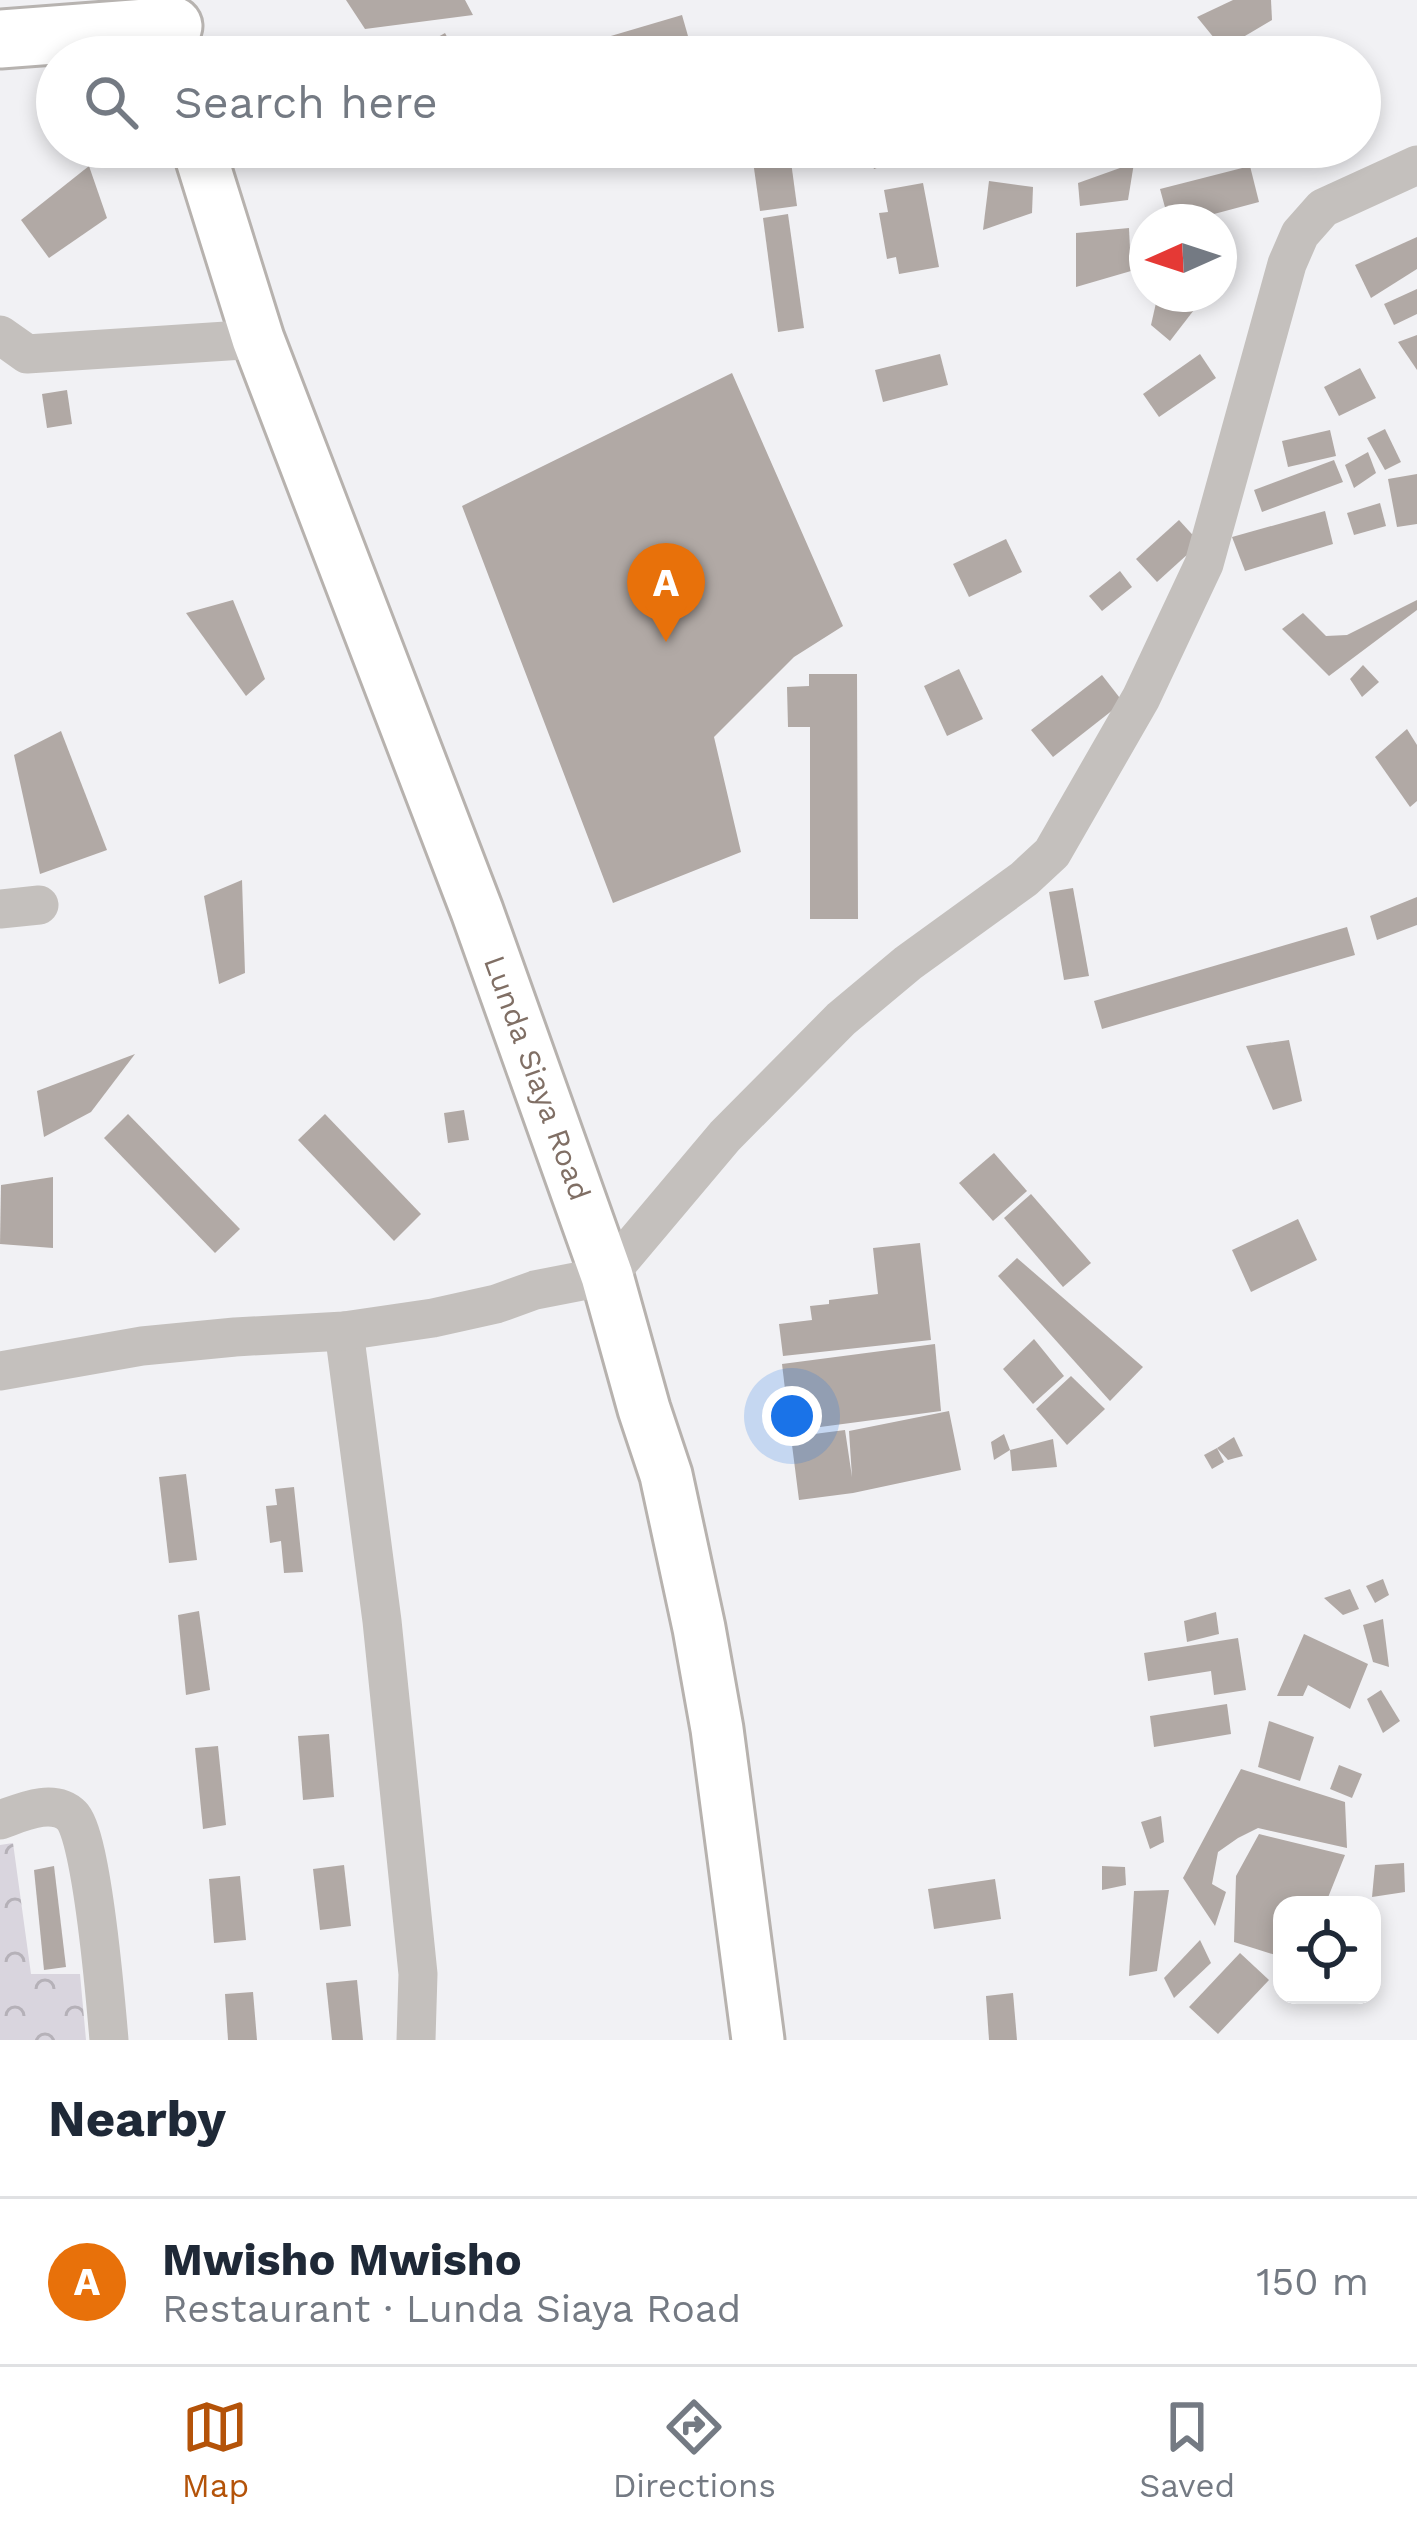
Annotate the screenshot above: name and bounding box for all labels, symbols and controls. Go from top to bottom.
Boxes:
search box [36,36,1381,168]
icon: search [78,69,144,135]
text: Search here [174,76,438,129]
north arrow [1129,204,1237,312]
pin: A [627,543,705,642]
street label: Lunda Siaya Road [477,951,598,1205]
your location [762,1386,822,1446]
map controls [1273,1896,1381,2004]
button: locate [1273,1896,1381,2004]
text: Nearby [48,2089,226,2148]
text: Mwisho Mwisho [162,2233,522,2286]
text: A [74,2259,100,2304]
text: 150 m [1256,2259,1369,2304]
text: Restaurant · Lunda Siaya Road [162,2286,741,2331]
tab: Map [182,2394,249,2505]
tab: Directions [613,2394,776,2505]
tab: Saved [1139,2394,1235,2505]

